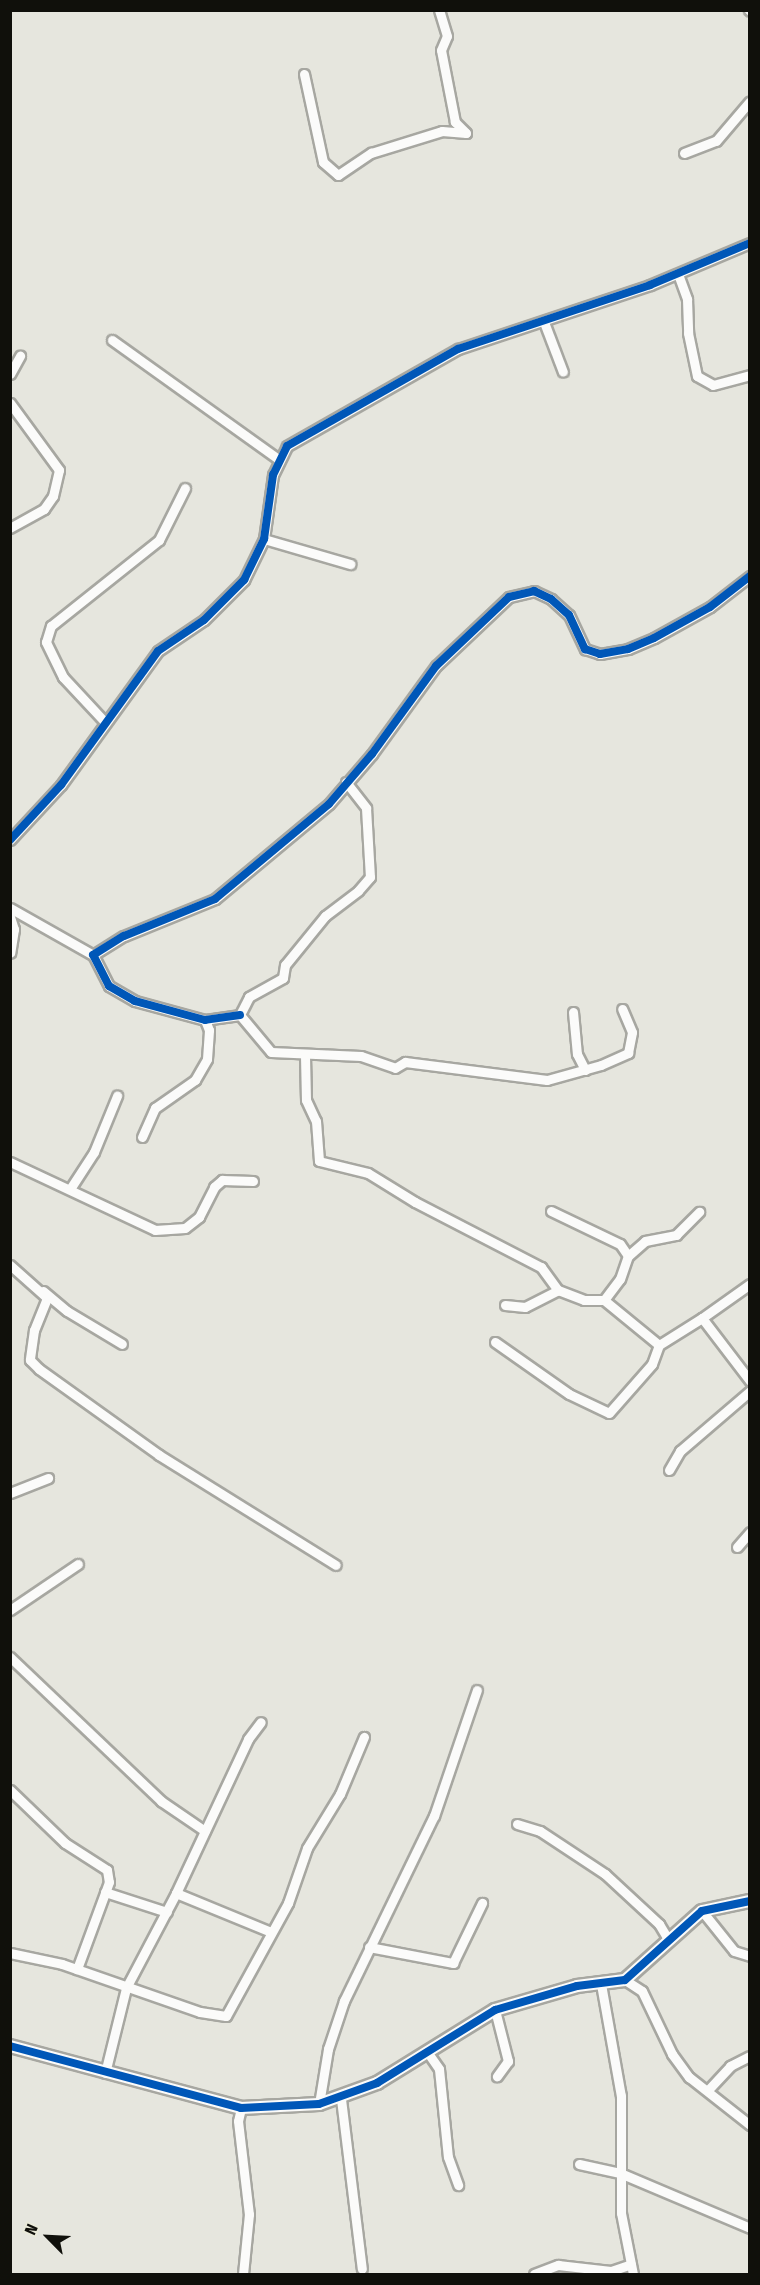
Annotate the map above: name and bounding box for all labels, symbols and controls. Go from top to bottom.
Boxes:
north arrow [18,2207,78,2267]
text: N [20,2221,42,2238]

